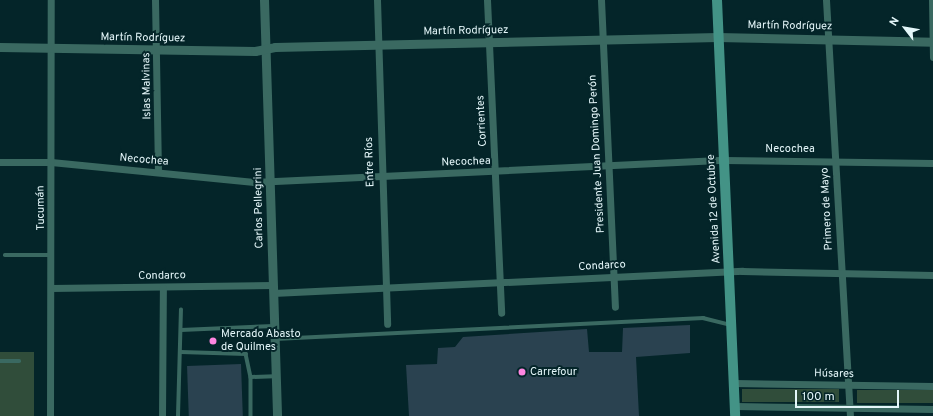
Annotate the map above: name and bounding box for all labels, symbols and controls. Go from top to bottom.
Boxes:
north arrow [885,8,925,48]
text: N [887,15,903,29]
street label: Martín Rodríguez [747,19,833,33]
street label: Martín Rodríguez [423,24,509,38]
street label: Martín Rodríguez [100,31,186,45]
street label: Islas Malvinas [140,52,154,120]
street label: Presidente Juan Domingo Perón [586,74,608,234]
street label: Corrientes [474,95,490,147]
street label: Entre Ríos [363,137,377,187]
street label: Necochea [765,142,815,156]
street label: Necochea [119,151,169,169]
street label: Avenida 12 de Octubre [705,154,723,264]
street label: Necochea [441,155,491,169]
street label: Carlos Pellegrini [252,167,266,249]
street label: Primero de Mayo [818,167,836,251]
street label: Tucumán [34,185,48,231]
street label: Condarco [578,258,626,274]
street label: Condarco [138,269,186,283]
place label: Mercado Abasto de Quilmes [221,328,301,354]
marker: Mercado Abasto de Quilmes [208,336,218,346]
place label: Carrefour [530,365,577,379]
marker: Carrefour [517,367,527,377]
street label: Húsares [814,367,854,381]
scale bar [797,382,901,408]
text: 100 m [802,389,835,405]

